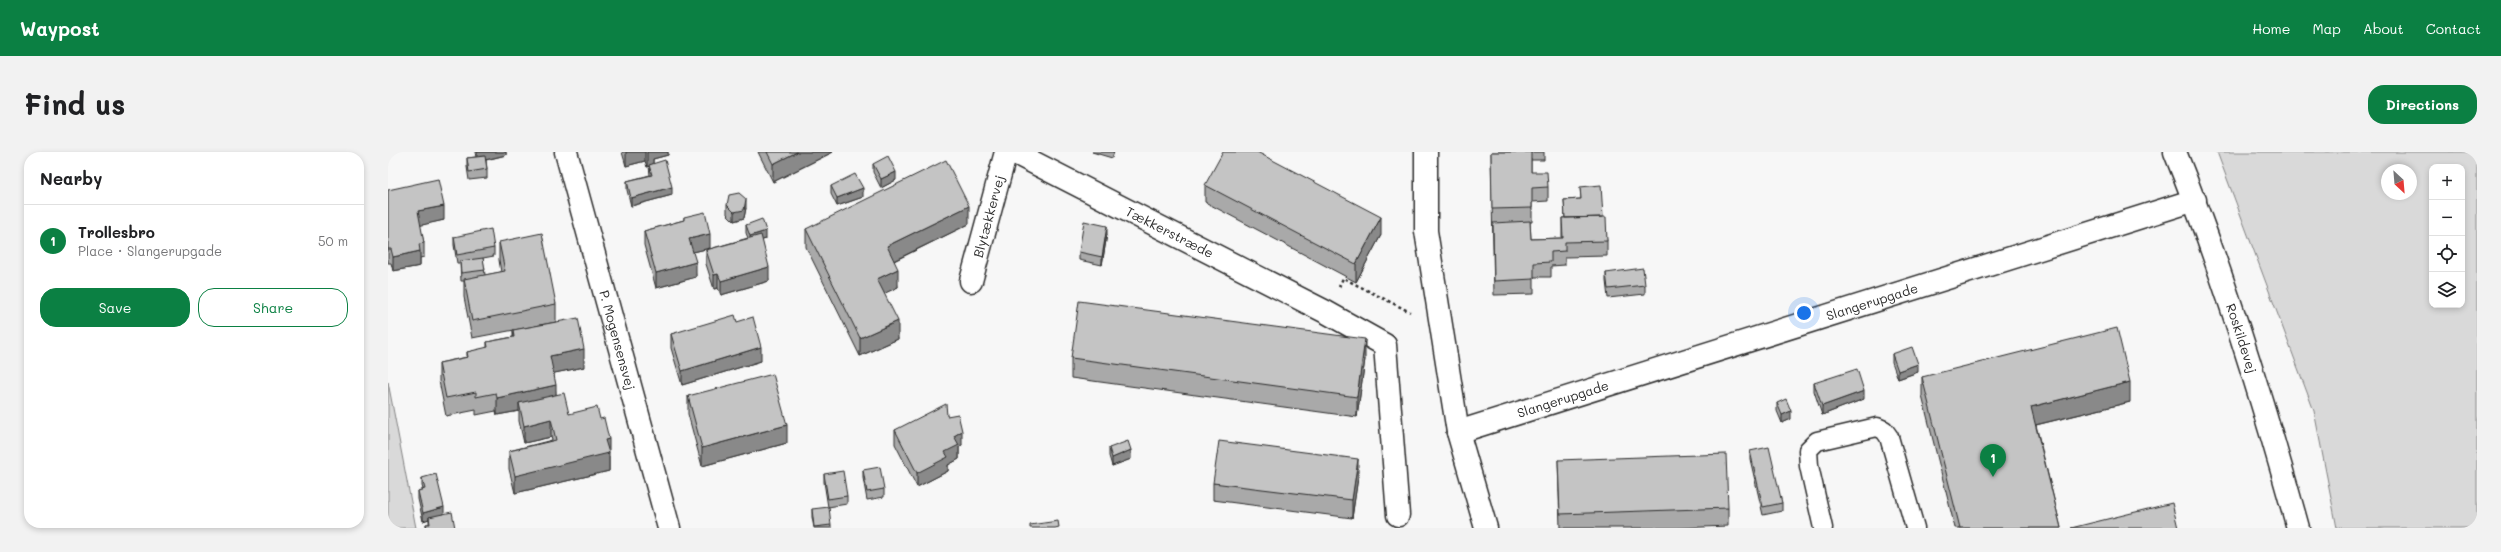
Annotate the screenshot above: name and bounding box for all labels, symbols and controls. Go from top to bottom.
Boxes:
text: Waypost [20,16,100,41]
text: Home [2252,19,2290,38]
text: Map [2312,19,2341,38]
text: About [2363,19,2404,38]
text: Contact [2426,19,2481,38]
button: Directions [2368,85,2477,124]
text: Find us [24,86,125,122]
north arrow [2381,164,2417,200]
map controls [2429,164,2465,308]
button: + [2429,164,2465,200]
text: Nearby [40,167,102,189]
street label: Blytækkervej [969,173,1007,259]
button: − [2429,200,2465,236]
street label: Tækkerstræde [1123,202,1217,261]
text: Trollesbro [78,222,155,242]
text: 1 [50,232,56,249]
text: 50 m [318,232,348,249]
button: locate [2429,236,2465,272]
text: Place · Slangerupgade [78,242,222,259]
button: layers [2429,272,2465,308]
street label: Slangerupgade [1824,279,1920,324]
button: Save [40,288,190,327]
button: Share [198,288,348,327]
street label: P. Mogensensvej [596,288,640,392]
street label: Roskildevej [2223,301,2261,375]
your location [1794,303,1814,323]
street label: Slangerupgade [1515,376,1611,421]
pin: 1 [1980,444,2006,477]

